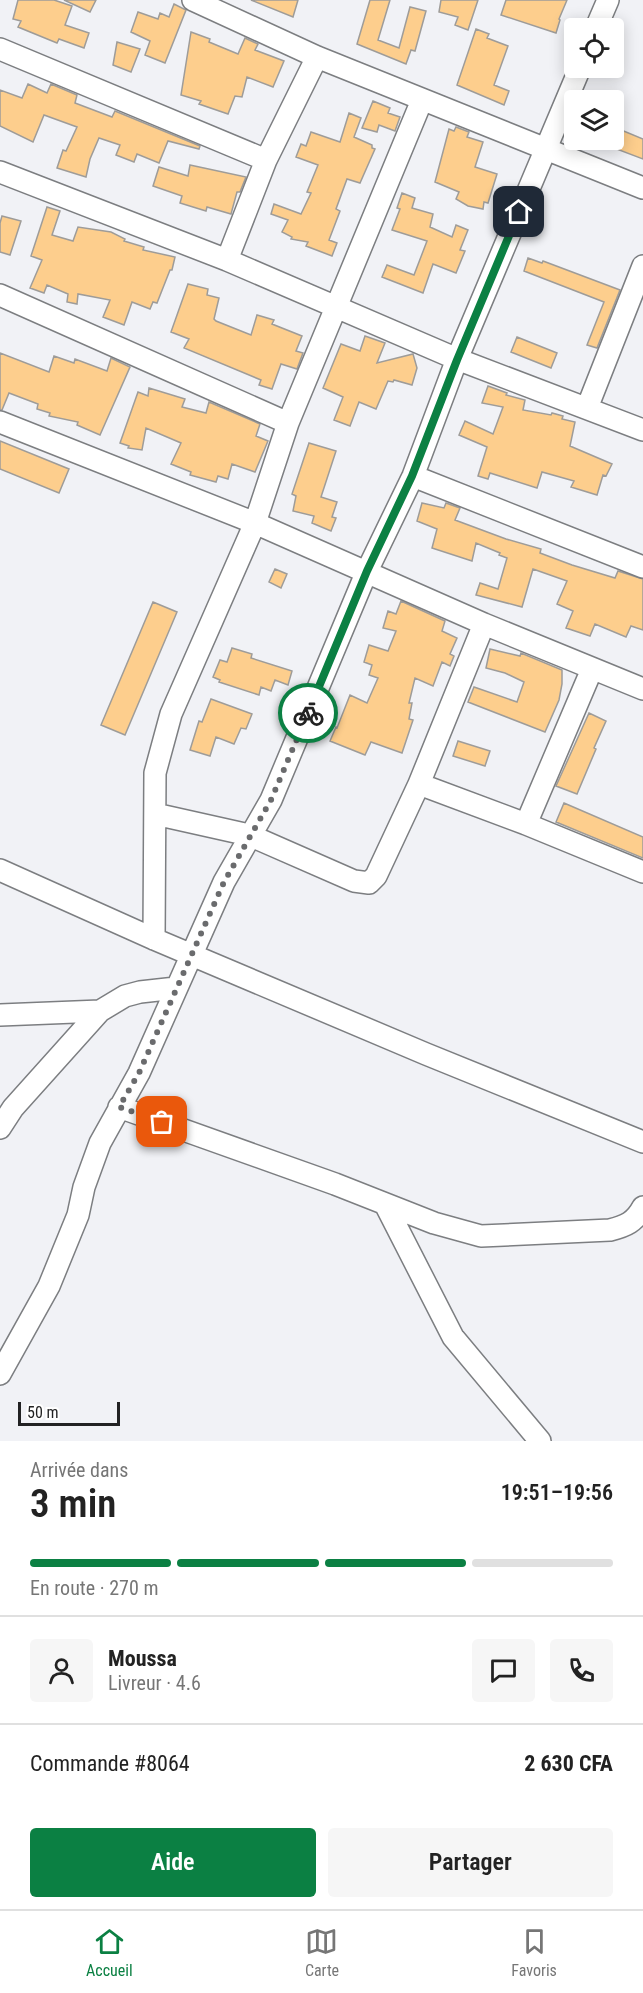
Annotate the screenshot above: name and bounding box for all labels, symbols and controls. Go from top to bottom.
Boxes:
map controls [564,18,624,150]
button: locate [564,18,624,78]
button: layers [564,90,624,150]
pin [493,186,544,237]
icon: home [502,195,535,228]
courier [278,683,338,743]
icon: bike [292,697,325,730]
pin [136,1096,187,1147]
icon: bag [145,1105,178,1138]
scale bar [18,1399,120,1426]
text: 50 m [27,1403,59,1422]
text: Arrivée dans [30,1458,128,1482]
text: 19:51–19:56 [501,1480,613,1505]
text: 3 min [30,1481,116,1527]
text: En route · 270 m [30,1576,158,1600]
button: person [30,1639,93,1702]
button: chat [472,1639,535,1702]
button: phone [550,1639,613,1702]
text: Moussa [108,1646,177,1671]
text: Livreur · 4.6 [108,1671,201,1695]
text: Commande #8064 [30,1751,190,1776]
text: 2 630 CFA [524,1751,613,1776]
button: Aide [30,1828,316,1897]
button: Partager [328,1828,613,1897]
tab: Accueil [86,1925,133,1980]
tab: Carte [305,1925,339,1980]
tab: Favoris [511,1925,557,1980]

